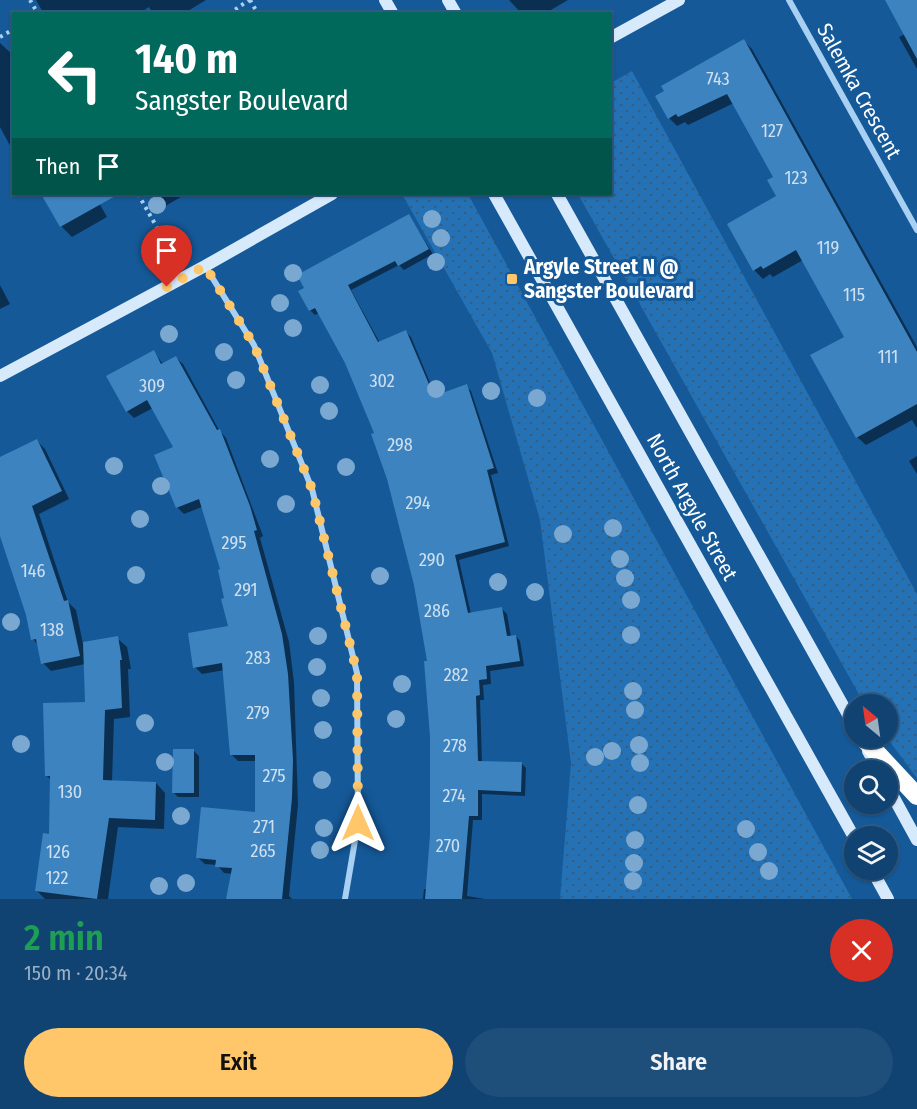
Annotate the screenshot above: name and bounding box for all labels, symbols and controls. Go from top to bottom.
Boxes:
street label: Salemka Crescent [811,19,907,163]
text: 140 m [135,34,238,84]
icon: left [36,36,114,114]
house number: 743 [706,68,730,90]
text: Sangster Boulevard [135,85,349,117]
house number: 127 [761,120,783,142]
icon: arrive [92,150,125,183]
text: Then [36,153,80,180]
house number: 123 [784,167,808,189]
pin [141,225,192,287]
icon: arrive [150,234,183,267]
house number: 119 [817,237,839,259]
place label: Argyle Street N @ Sangster Boulevard [523,254,694,304]
marker: Argyle Street N @ Sangster Boulevard [505,272,519,286]
house number: 115 [843,284,865,306]
house number: 111 [878,346,898,368]
house number: 302 [369,370,395,392]
house number: 309 [139,375,165,397]
street label: North Argyle Street [641,429,743,585]
house number: 298 [387,434,413,456]
house number: 294 [405,492,431,514]
house number: 295 [222,532,246,554]
house number: 290 [419,549,445,571]
house number: 146 [21,560,45,582]
house number: 291 [234,579,258,601]
house number: 286 [424,600,450,622]
house number: 138 [40,619,64,641]
house number: 283 [245,647,271,669]
house number: 282 [444,664,468,686]
north arrow [844,694,898,748]
map controls [844,694,898,880]
house number: 279 [246,702,270,724]
house number: 278 [443,735,467,757]
button: search [844,760,898,814]
house number: 275 [262,765,286,787]
house number: 130 [58,781,82,803]
house number: 274 [442,785,466,807]
position arrow [326,791,390,855]
house number: 271 [253,816,275,838]
button: layers [844,826,898,880]
house number: 270 [436,835,460,857]
house number: 265 [250,840,276,862]
house number: 126 [46,841,70,863]
house number: 122 [46,867,69,889]
text: 2 min [24,916,104,960]
button: close [830,919,893,982]
text: 150 m · 20:34 [24,961,127,985]
button: Exit [24,1028,453,1097]
button: Share [465,1028,893,1097]

